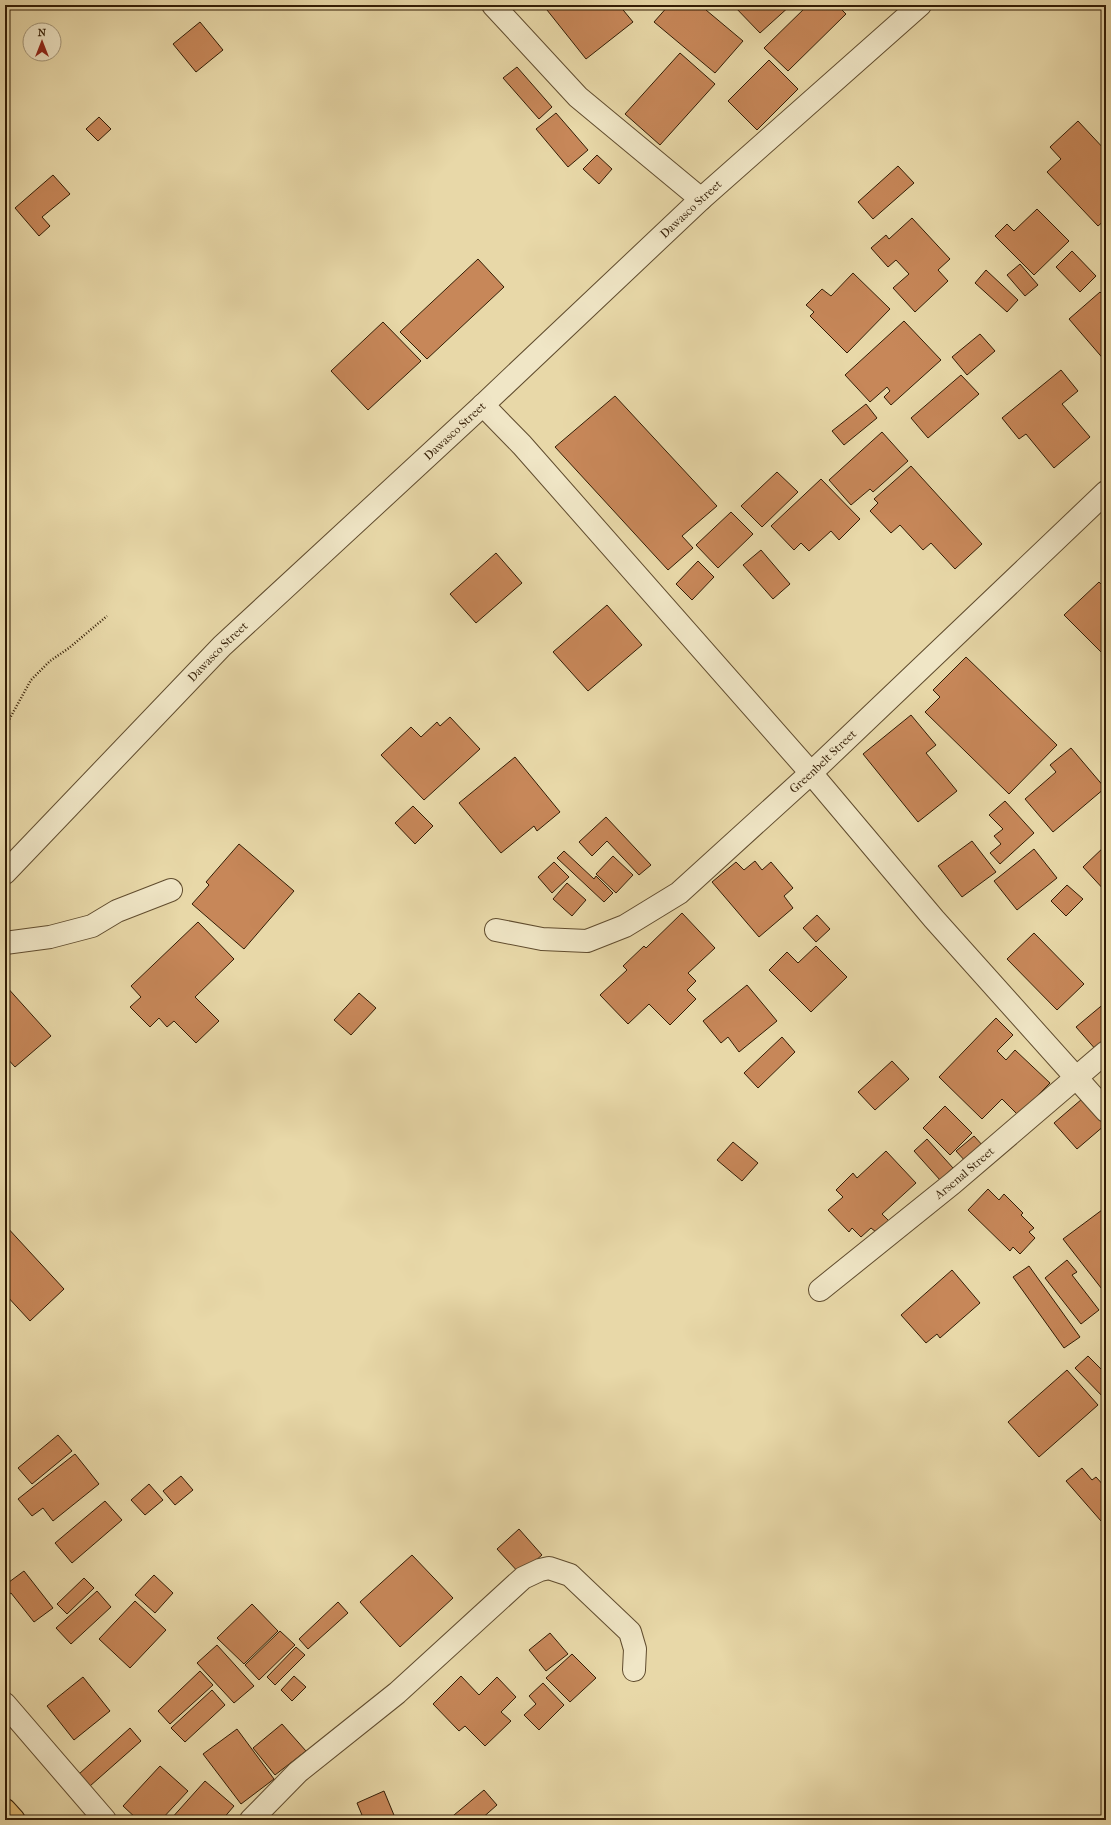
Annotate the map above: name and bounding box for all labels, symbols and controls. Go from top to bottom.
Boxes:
north arrow [22,22,62,62]
text: N [38,26,47,39]
street label: Dawasco Street [657,177,725,241]
street label: Dawasco Street [421,399,489,463]
street label: Dawasco Street [185,618,251,684]
street label: Greenbelt Street [787,726,860,796]
street label: Arsenal Street [931,1143,998,1203]

